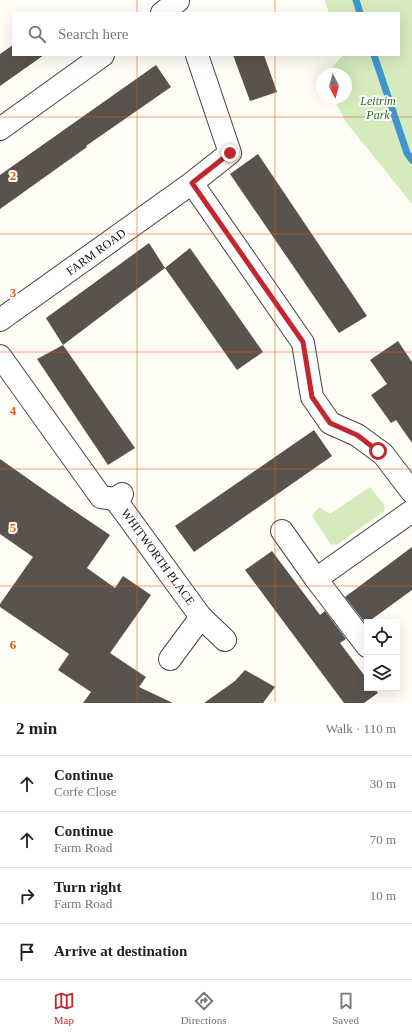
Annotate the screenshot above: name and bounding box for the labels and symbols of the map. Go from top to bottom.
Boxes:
north arrow [316,68,352,104]
park label: Leitrim Park [359,94,396,122]
route end [221,144,239,162]
text: 2 [10,168,16,183]
street label: FARM ROAD [64,226,129,278]
text: 3 [10,285,17,300]
text: 4 [10,403,17,418]
route start [369,442,387,460]
street label: WHITWORTH PLACE [118,506,198,608]
text: 5 [10,520,17,535]
text: 6 [10,637,17,652]

